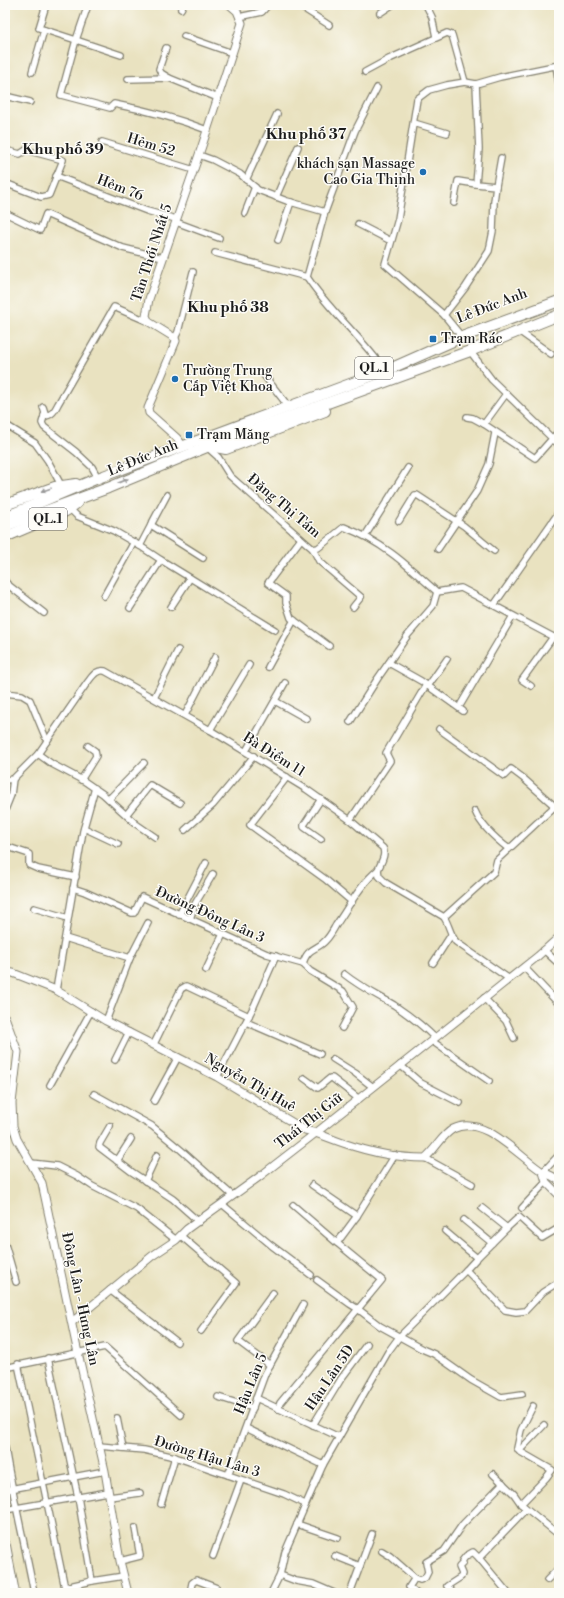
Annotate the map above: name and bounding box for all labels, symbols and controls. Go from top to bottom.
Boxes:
district label: Khu phố 37 [266,125,346,144]
street label: Hẻm 52 [125,129,177,161]
district label: Khu phố 39 [22,140,104,159]
place label: khách sạn Massage Cao Gia Thịnh [297,155,416,189]
marker: khách sạn Massage Cao Gia Thịnh [418,167,428,177]
street label: Hẻm 76 [94,171,146,205]
street label: Tân Thới Nhất 5 [128,201,176,304]
street label: Lê Đức Anh [454,284,531,328]
district label: Khu phố 38 [187,298,269,317]
place label: Trạm Rác [441,330,503,348]
marker: Trạm Rác [428,334,438,344]
road number: QL.1 [355,357,393,379]
place label: Trường Trung Cấp Việt Khoa [183,362,274,396]
marker: Trường Trung Cấp Việt Khoa [170,374,180,384]
place label: Trạm Măng [197,426,270,444]
marker: Trạm Măng [184,430,194,440]
street label: Lê Đức Anh [105,435,181,480]
street label: Đặng Thị Tám [244,470,324,542]
one-way arrow [118,478,130,484]
one-way arrow [40,487,52,493]
road number: QL.1 [29,508,67,530]
street label: Bà Điểm 11 [239,728,308,781]
street label: Đường Đông Lân 3 [153,883,268,947]
street label: Nguyễn Thị Huê [201,1050,299,1116]
street label: Thái Thị Giữ [272,1088,347,1153]
street label: Đông Lân - Hưng Lân [57,1231,103,1368]
street label: Hậu Lân 5D [301,1342,359,1414]
street label: Hậu Lân 5 [231,1350,272,1417]
street label: Đường Hậu Lân 3 [152,1432,262,1482]

